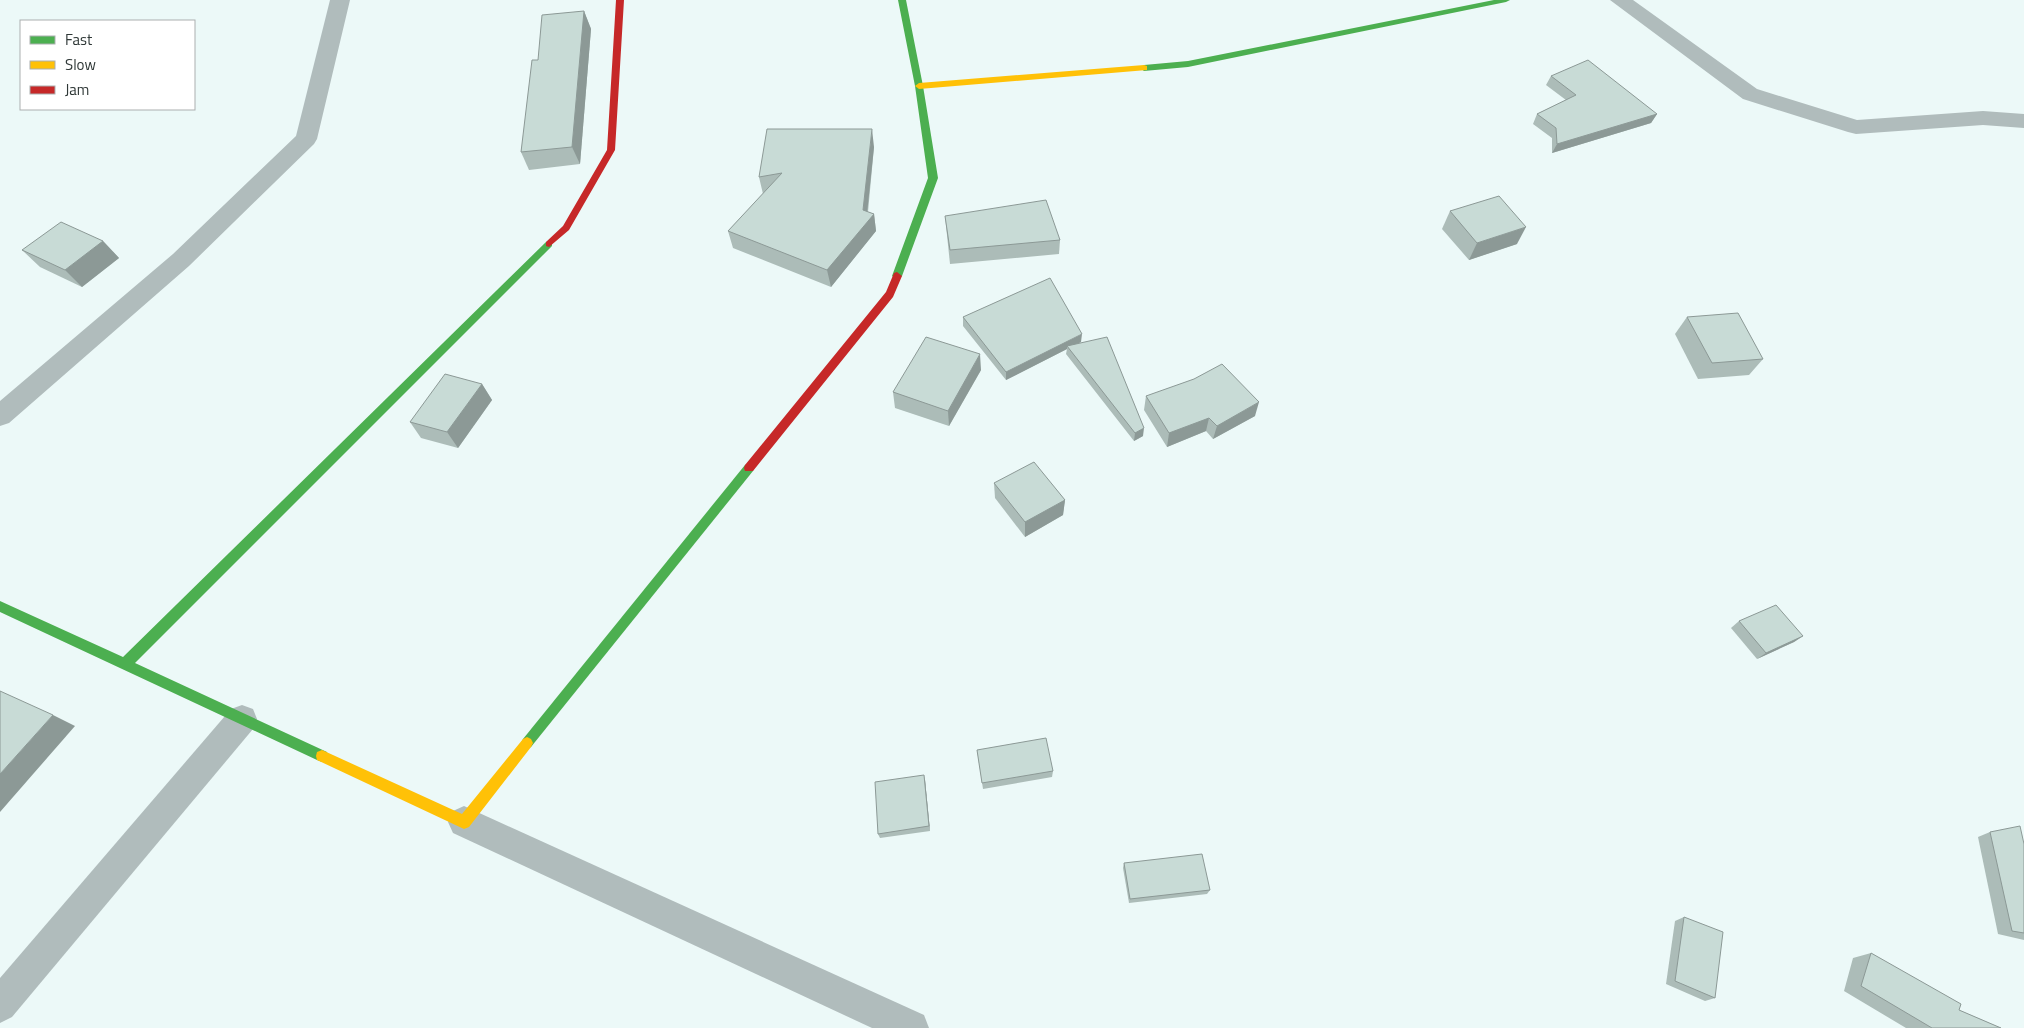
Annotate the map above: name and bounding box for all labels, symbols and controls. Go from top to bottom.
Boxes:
legend [20,20,195,110]
text: Fast [65,28,93,51]
text: Slow [65,53,96,76]
text: Jam [65,78,89,101]

